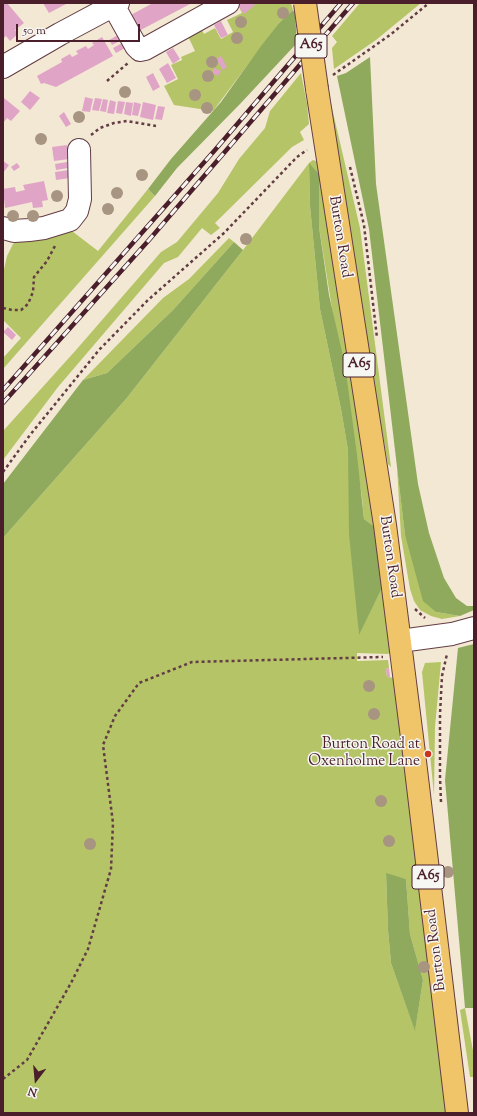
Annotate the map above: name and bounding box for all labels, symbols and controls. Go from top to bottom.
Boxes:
scale bar [18,16,142,42]
text: 50 m [23,22,46,40]
road number: A65 [295,34,327,58]
street label: Burton Road [324,195,354,279]
road number: A65 [343,353,375,377]
street label: Burton Road [374,515,404,599]
place label: Burton Road at Oxenholme Lane [308,736,420,771]
marker: Burton Road at Oxenholme Lane [423,749,433,759]
road number: A65 [412,865,444,889]
street label: Burton Road [423,908,451,992]
north arrow [16,1060,56,1100]
text: N [26,1083,39,1100]

